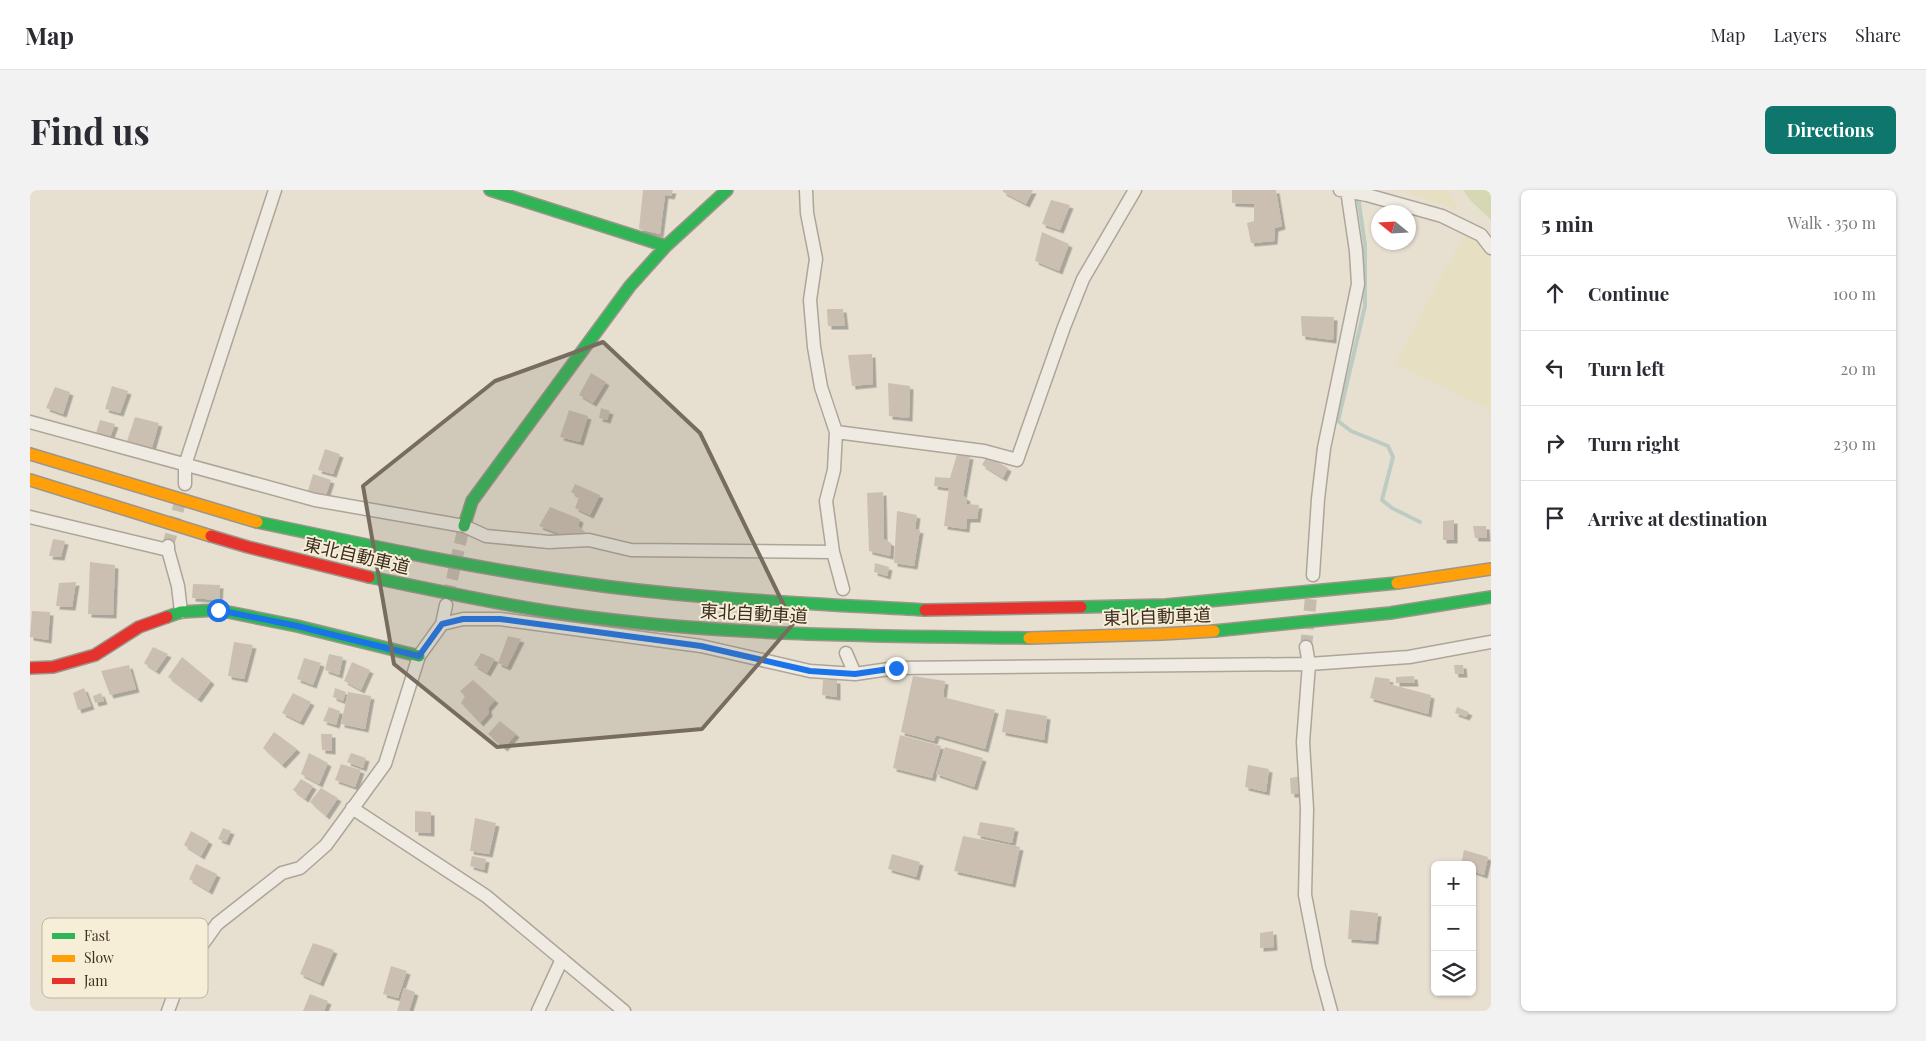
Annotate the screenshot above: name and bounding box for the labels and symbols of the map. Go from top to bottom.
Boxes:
north arrow [1371,205,1416,250]
street label: 東北自動車道 [302,531,412,579]
street label: 東北自動車道 [699,598,809,628]
route start [207,599,230,622]
street label: 東北自動車道 [1103,602,1211,630]
route end [885,657,908,680]
legend [42,918,208,998]
text: Fast [84,926,111,945]
text: Slow [84,948,114,967]
text: Jam [83,971,108,990]

